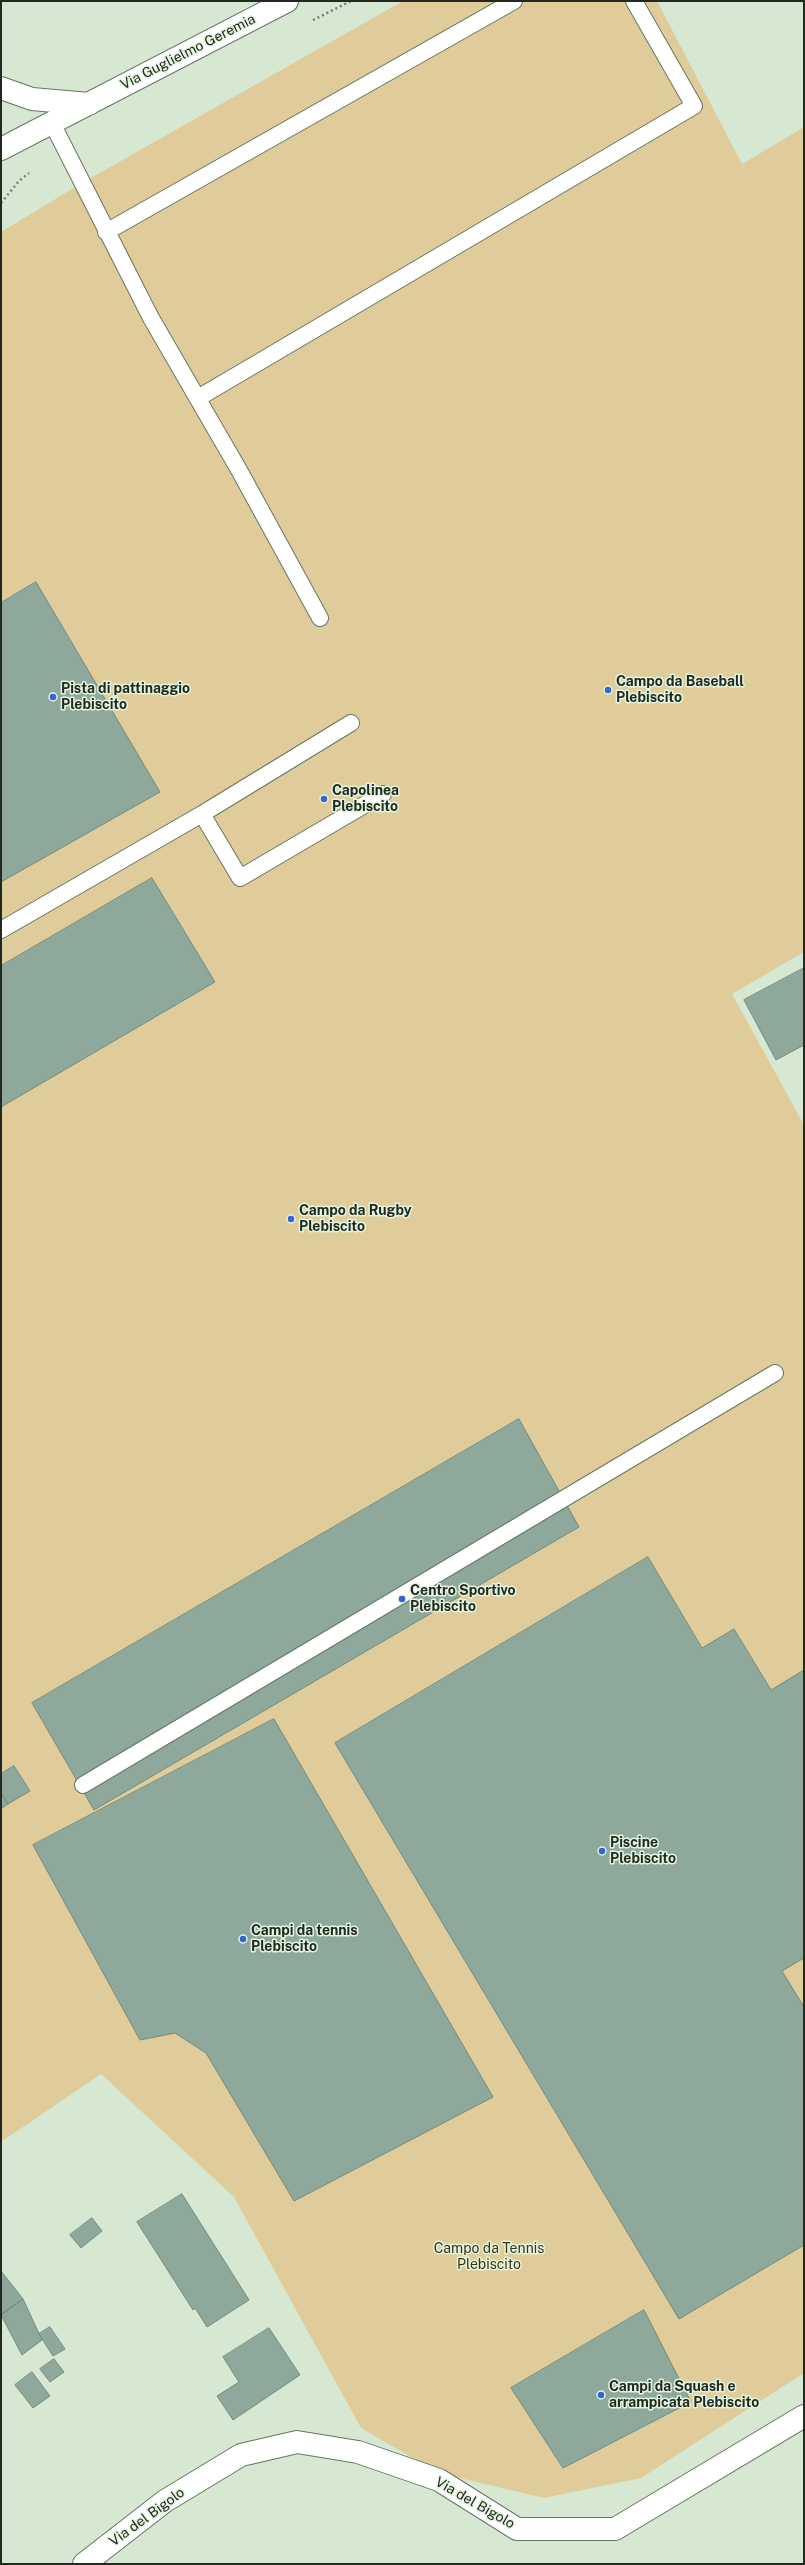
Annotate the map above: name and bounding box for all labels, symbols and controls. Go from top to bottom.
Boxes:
street label: Via Guglielmo Geremia [118,11,258,93]
place label: Campo da Baseball Plebiscito [616,674,744,706]
place label: Pista di pattinaggio Plebiscito [61,681,190,714]
marker: Campo da Baseball Plebiscito [603,685,613,695]
marker: Pista di pattinaggio Plebiscito [48,692,58,702]
place label: Capolinea Plebiscito [332,783,399,816]
marker: Capolinea Plebiscito [319,794,329,804]
place label: Campo da Rugby Plebiscito [299,1203,412,1236]
marker: Campo da Rugby Plebiscito [286,1214,296,1224]
place label: Centro Sportivo Plebiscito [410,1583,516,1616]
marker: Centro Sportivo Plebiscito [397,1594,407,1604]
place label: Piscine Plebiscito [610,1835,676,1868]
marker: Piscine Plebiscito [597,1846,607,1856]
place label: Campi da tennis Plebiscito [251,1923,358,1956]
marker: Campi da tennis Plebiscito [238,1934,248,1944]
park label: Campo da Tennis Plebiscito [434,2241,544,2274]
place label: Campi da Squash e arrampicata Plebiscito [609,2379,759,2412]
marker: Campi da Squash e arrampicata Plebiscito [596,2390,606,2400]
street label: Via del Bigolo [432,2473,518,2533]
street label: Via del Bigolo [106,2484,188,2550]

